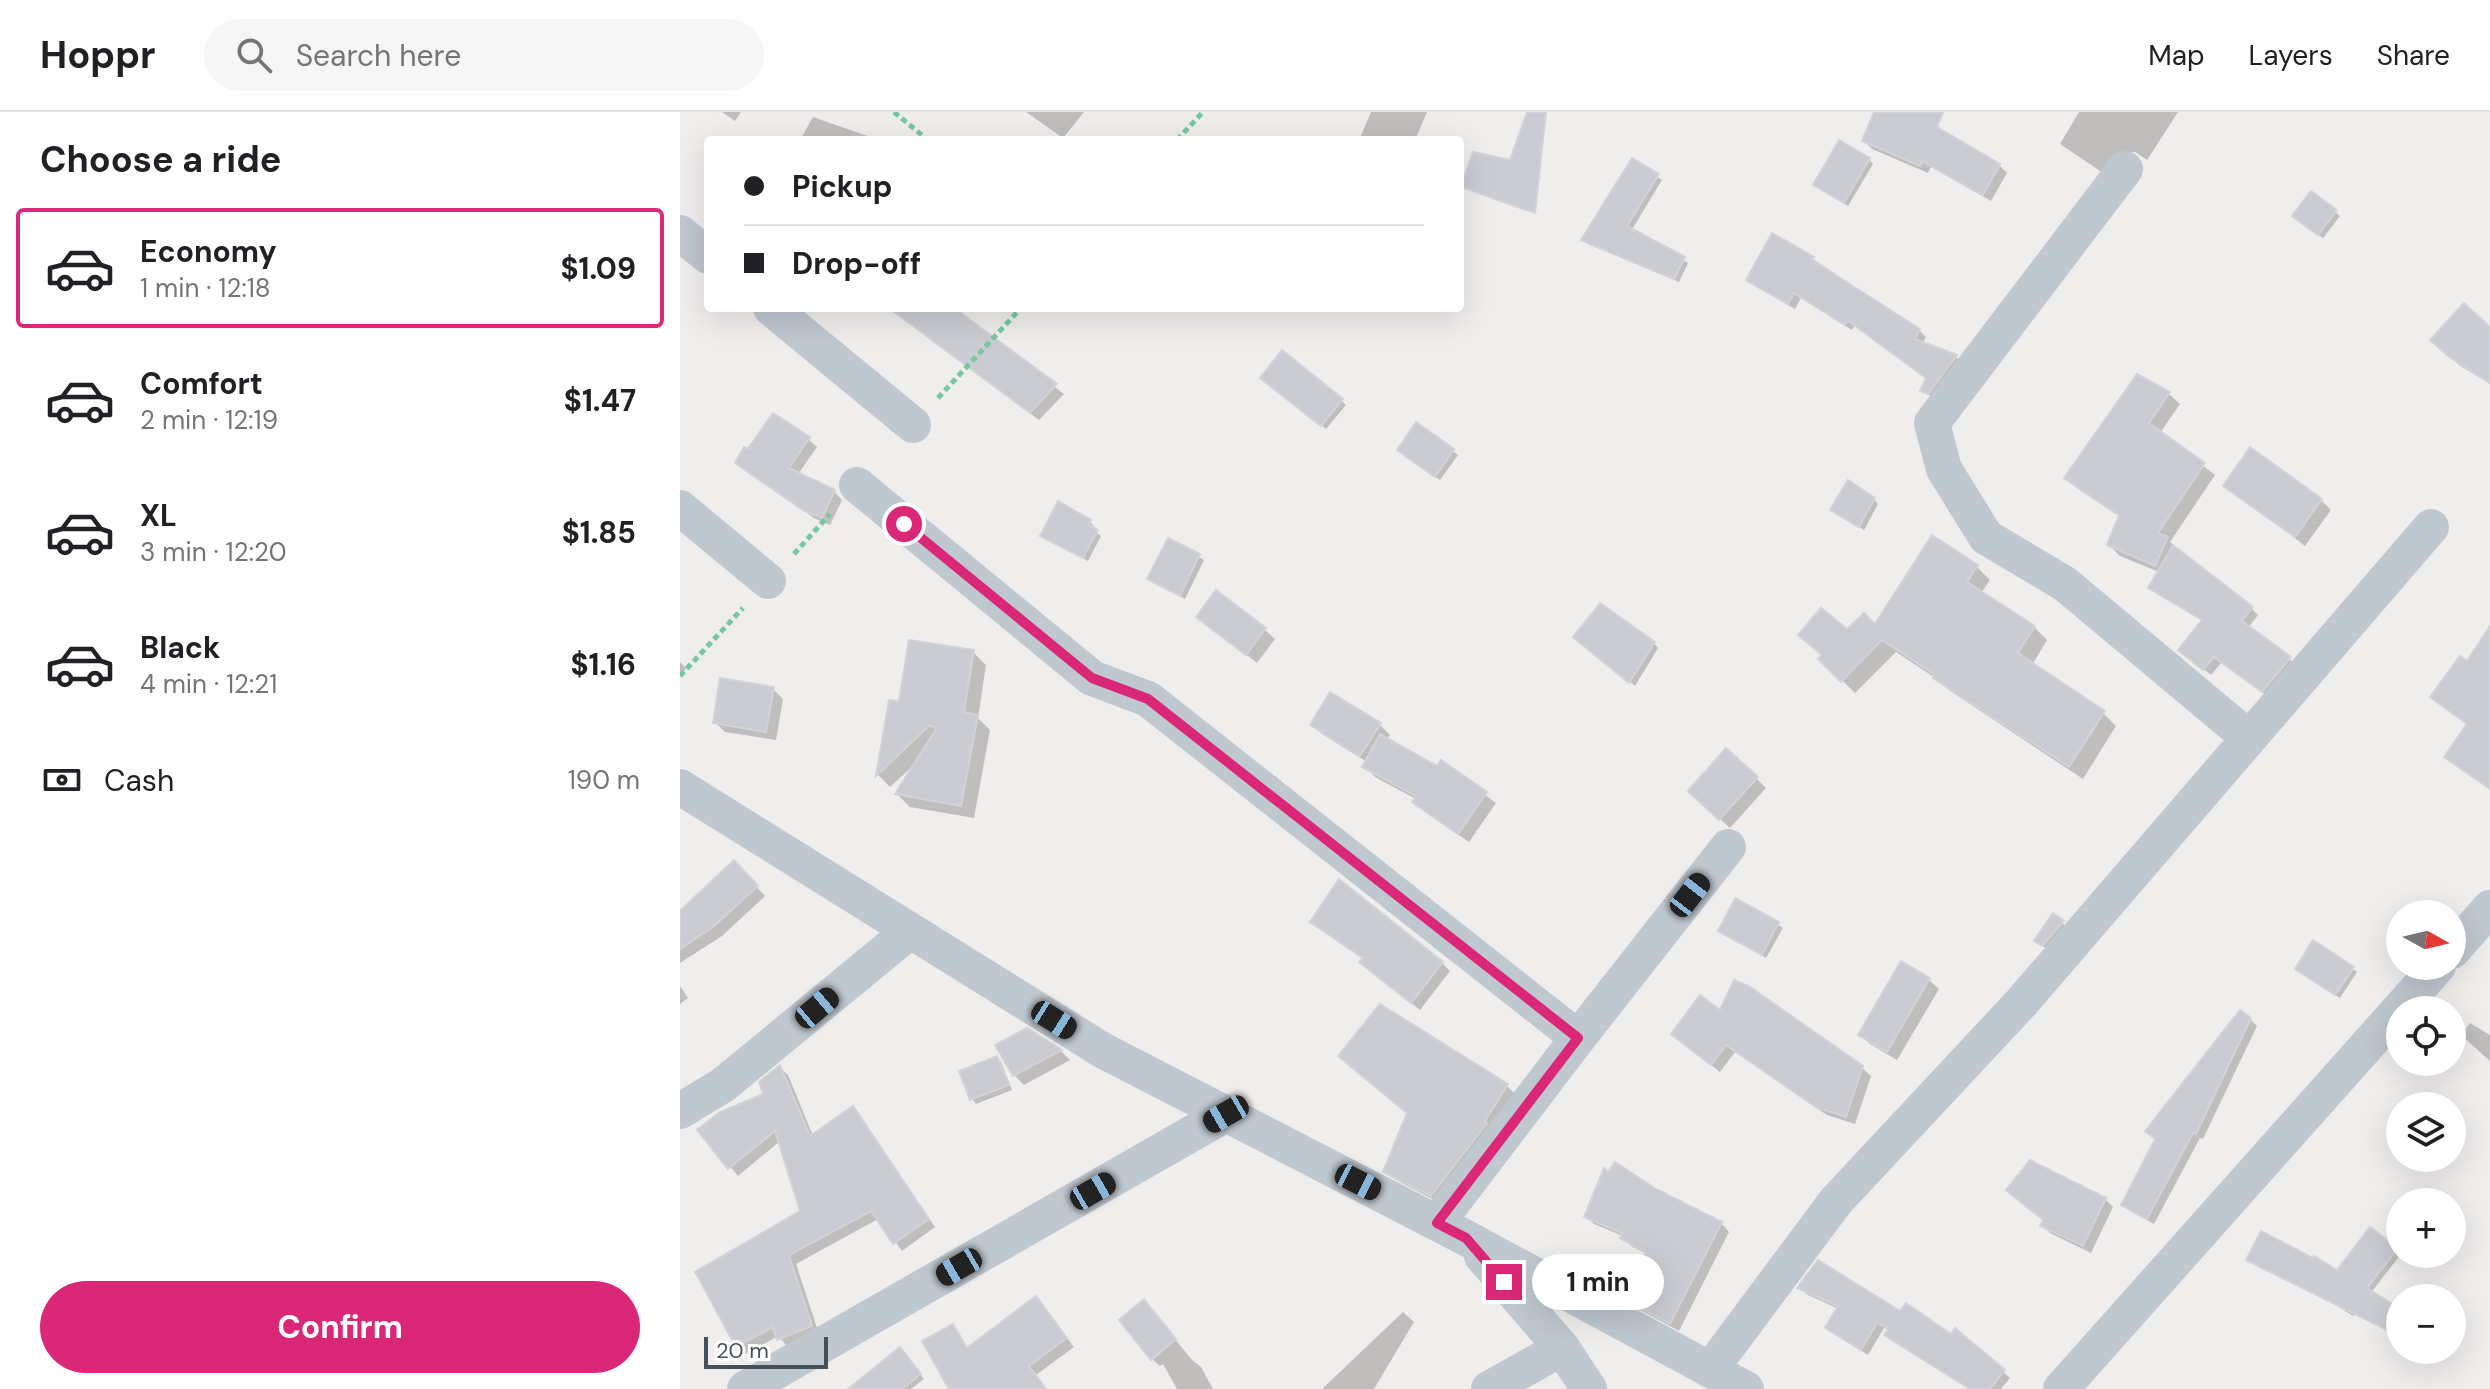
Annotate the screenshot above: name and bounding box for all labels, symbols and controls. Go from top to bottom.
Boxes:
search box [204,19,764,91]
text: Hoppr [40,30,156,80]
icon: search [232,33,276,77]
text: Search here [296,36,461,75]
text: Map [2148,37,2205,74]
text: Layers [2249,37,2333,74]
text: Share [2377,37,2450,74]
text: Choose a ride [40,136,281,183]
text: Pickup [792,167,892,206]
icon: car [44,232,116,304]
text: Economy [140,232,277,271]
text: Drop-off [792,244,921,283]
text: $1.09 [560,249,636,288]
text: 1 min · 12:18 [140,271,271,305]
icon: car [44,364,116,436]
text: Comfort [140,364,263,403]
text: $1.47 [564,381,636,420]
text: 2 min · 12:19 [140,403,278,437]
icon: car [44,496,116,568]
text: XL [140,496,177,535]
route start [886,506,922,542]
text: $1.85 [562,513,636,552]
text: 3 min · 12:20 [140,535,286,569]
icon: car [44,628,116,700]
text: Black [140,628,220,667]
text: $1.16 [570,645,636,684]
text: 4 min · 12:21 [140,667,277,701]
icon: cash [40,758,84,802]
text: Cash [104,761,174,800]
text: 190 m [568,763,640,797]
car [1666,869,1714,921]
north arrow [2386,900,2466,980]
map controls [2386,900,2466,1364]
car [791,983,843,1033]
button: locate [2386,996,2466,1076]
car [1027,997,1081,1043]
car [1199,1092,1253,1136]
button: layers [2386,1092,2466,1172]
car [1331,1160,1385,1204]
car [1066,1169,1120,1213]
button: + [2386,1188,2466,1268]
car [932,1245,986,1289]
callout: 1 min [1532,1254,1664,1310]
route end [1486,1264,1522,1300]
text: 1 min [1566,1265,1630,1299]
button: Confirm [40,1281,640,1373]
button: − [2386,1284,2466,1364]
scale bar [704,1333,828,1369]
text: 20 m [716,1336,769,1365]

